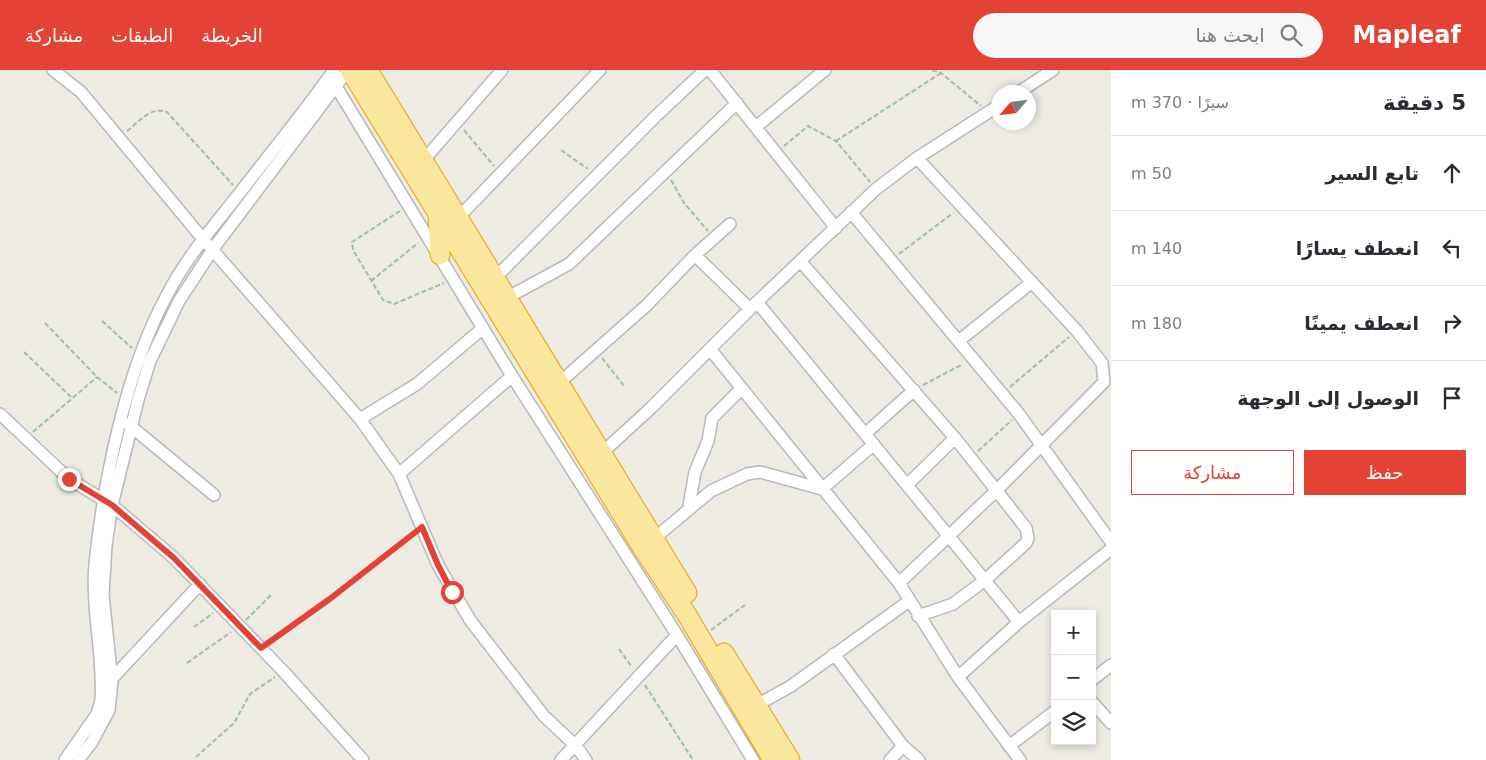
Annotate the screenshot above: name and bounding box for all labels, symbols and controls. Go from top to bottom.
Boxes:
search box [973,13,1323,58]
icon: search [1277,21,1305,49]
text: Mapleaf [1353,21,1461,49]
text: ابحث هنا [1196,24,1265,46]
text: مشاركة [25,25,83,46]
text: الطبقات [111,25,173,46]
text: الخريطة [201,25,263,46]
north arrow [991,85,1036,130]
text: 5 دقيقة [1383,91,1466,115]
text: سيرًا · 370 m [1131,93,1229,112]
icon: ahead [1438,159,1466,187]
text: تابع السير [1325,162,1419,184]
text: 50 m [1131,164,1172,183]
icon: left [1438,234,1466,262]
text: انعطف يسارًا [1296,237,1419,259]
text: 140 m [1131,239,1182,258]
icon: right [1438,309,1466,337]
text: انعطف يمينًا [1304,312,1419,334]
text: 180 m [1131,314,1182,333]
icon: arrive [1438,384,1466,412]
text: الوصول إلى الوجهة [1237,387,1419,409]
button: مشاركة [1131,450,1294,495]
button: حفظ [1304,450,1466,495]
route end [58,468,81,491]
route start [441,581,464,604]
map controls [1051,610,1096,745]
button: + [1051,610,1096,655]
button: − [1051,655,1096,700]
button: layers [1051,700,1096,745]

